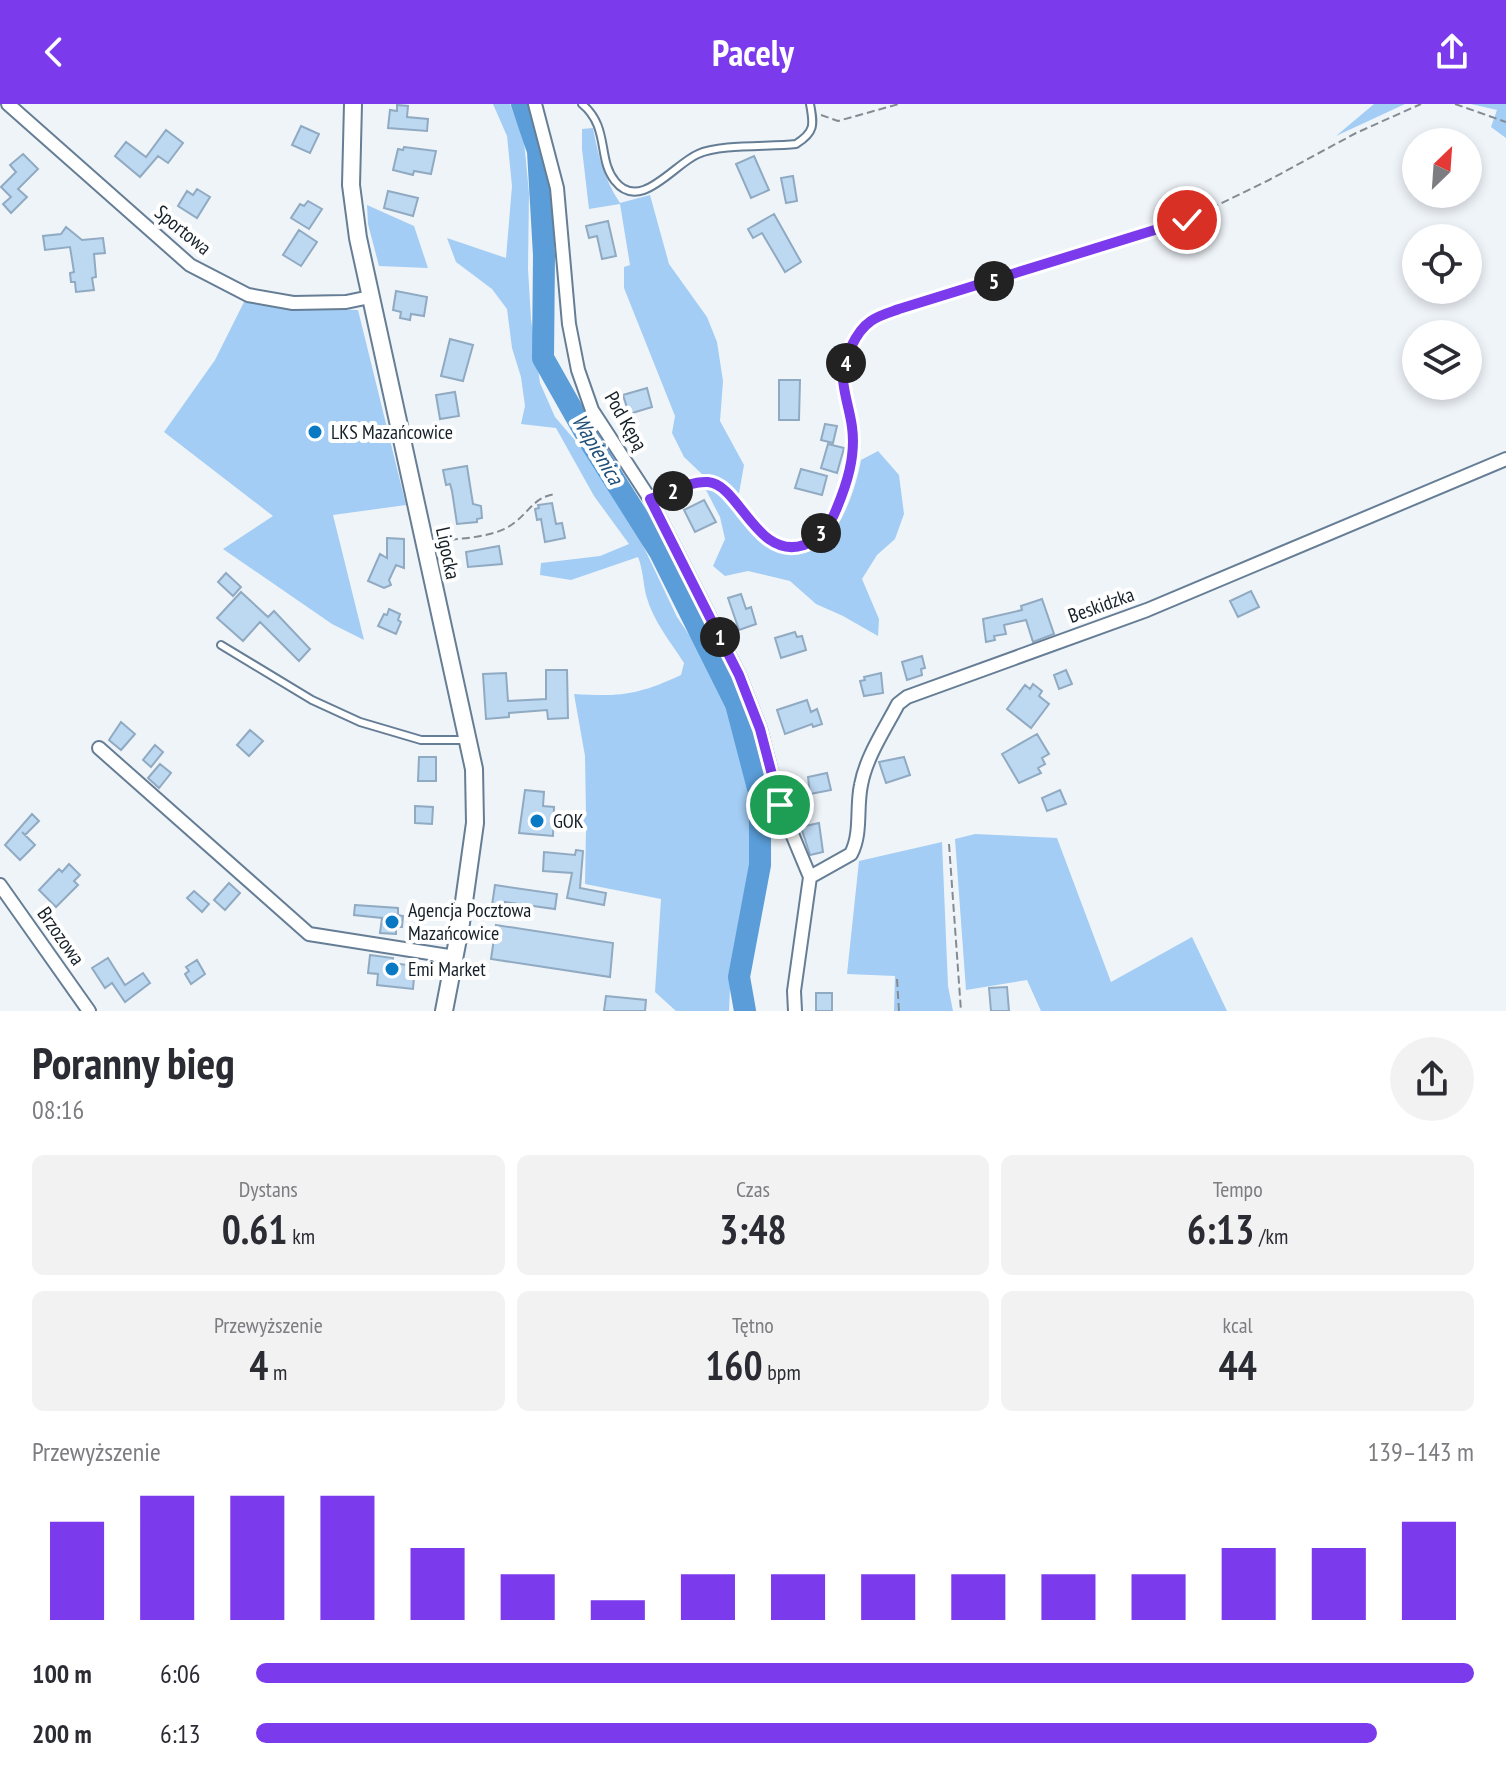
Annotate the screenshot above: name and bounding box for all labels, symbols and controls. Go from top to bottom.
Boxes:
text: Pacely [712,29,794,76]
icon: back [32,30,76,74]
icon: share [1430,30,1474,74]
north arrow [1402,128,1482,208]
map controls [1402,128,1482,400]
pin [1153,186,1221,254]
icon: check [1165,198,1209,242]
street label: Sportowa [149,199,217,261]
button: locate [1402,224,1482,304]
pin: 5 [974,261,1014,301]
text: 5 [989,267,999,295]
button: layers [1402,320,1482,400]
pin: 4 [826,343,866,383]
text: 4 [841,349,851,377]
street label: Pod Kępą [599,387,653,455]
water label: Wapienica [566,409,631,490]
place label: LKS Mazańcowice [331,419,453,445]
marker: LKS Mazańcowice [306,423,324,441]
pin: 2 [653,471,693,511]
text: 2 [668,477,678,505]
pin: 3 [801,513,841,553]
text: 3 [816,519,826,547]
street label: Ligocka [430,524,466,582]
street label: Beskidzka [1065,581,1137,629]
pin: 1 [700,617,740,657]
text: 1 [715,623,725,651]
pin [746,771,814,839]
icon: arrive [758,783,802,827]
place label: GOK [553,808,584,834]
marker: GOK [528,812,546,830]
place label: Agencja Pocztowa Mazańcowice [408,897,531,946]
street label: Brzozowa [32,902,90,970]
marker: Agencja Pocztowa Mazańcowice [383,913,401,931]
place label: Emi Market [408,956,486,982]
marker: Emi Market [383,960,401,978]
text: Poranny bieg [32,1034,235,1091]
button: share [1390,1037,1474,1121]
text: 08:16 [32,1093,84,1126]
text: Dystans [239,1175,298,1203]
text: Czas [736,1175,770,1203]
text: Tempo [1213,1175,1263,1203]
text: 0.61 [222,1203,287,1255]
text: 3:48 [719,1203,787,1255]
text: 6:13 [1187,1203,1254,1255]
text: km [287,1222,315,1250]
text: /km [1254,1222,1288,1250]
text: Przewyższenie [214,1311,323,1339]
text: Tętno [732,1311,774,1339]
text: kcal [1223,1311,1253,1339]
text: 4 [249,1339,268,1391]
text: 160 [705,1339,763,1391]
text: 44 [1219,1339,1257,1391]
text: m [268,1358,287,1386]
text: bpm [763,1358,801,1386]
text: Przewyższenie [32,1435,161,1468]
text: 139–143 m [1368,1435,1474,1468]
text: 100 m [32,1657,92,1690]
text: 6:06 [160,1657,200,1690]
text: 200 m [32,1717,92,1750]
text: 6:13 [160,1717,200,1750]

